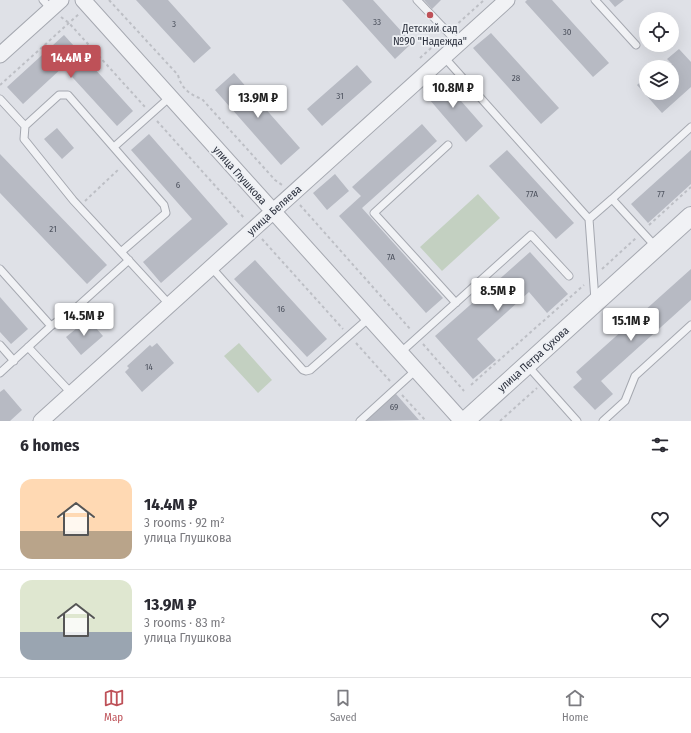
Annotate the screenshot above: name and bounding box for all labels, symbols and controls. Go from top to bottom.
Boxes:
marker: Детский сад №90 "Надежда" [425,10,435,20]
map controls [639,12,679,100]
button: locate [639,12,679,52]
house number: 33 [373,17,381,27]
house number: 3 [172,19,176,29]
place label: Детский сад №90 "Надежда" [393,22,467,48]
house number: 30 [563,27,572,37]
pin: 14.4M ₽ [34,45,108,79]
text: 14.4M ₽ [51,50,91,65]
button: layers [639,60,679,100]
house number: 28 [512,73,521,83]
pin: 10.8M ₽ [416,75,490,109]
text: 10.8M ₽ [432,80,474,95]
pin: 13.9M ₽ [221,85,295,119]
text: 13.9M ₽ [238,90,278,105]
house number: 31 [336,91,344,101]
street label: улица Глушкова [210,143,269,207]
house number: 6 [176,180,181,190]
street label: улица Беляева [244,183,304,238]
house number: 77А [526,189,538,199]
house number: 77 [657,189,665,199]
house number: 21 [49,224,57,234]
house number: 7А [387,252,395,262]
pin: 8.5M ₽ [465,278,531,312]
text: 8.5M ₽ [480,283,516,298]
pin: 14.5M ₽ [47,303,121,337]
house number: 16 [277,304,286,314]
text: 14.5M ₽ [64,308,104,323]
pin: 15.1M ₽ [594,308,668,342]
text: 15.1M ₽ [612,313,650,328]
street label: улица Петра Сухова [495,324,572,395]
house number: 14 [145,362,154,372]
house number: 69 [390,402,398,412]
icon: filters [649,434,671,456]
text: 6 homes [20,435,79,456]
text: 14.4M ₽ [144,494,197,515]
icon: home [52,495,100,543]
icon: heart [649,508,671,530]
text: 3 rooms · 92 m² [144,515,225,530]
text: улица Глушкова [144,530,232,545]
text: 13.9M ₽ [144,594,197,615]
icon: home [52,596,100,644]
icon: heart [649,609,671,631]
text: 3 rooms · 83 m² [144,615,225,630]
text: улица Глушкова [144,630,232,645]
tab: Map [103,687,125,724]
tab: Saved [330,687,357,724]
tab: Home [562,687,588,724]

